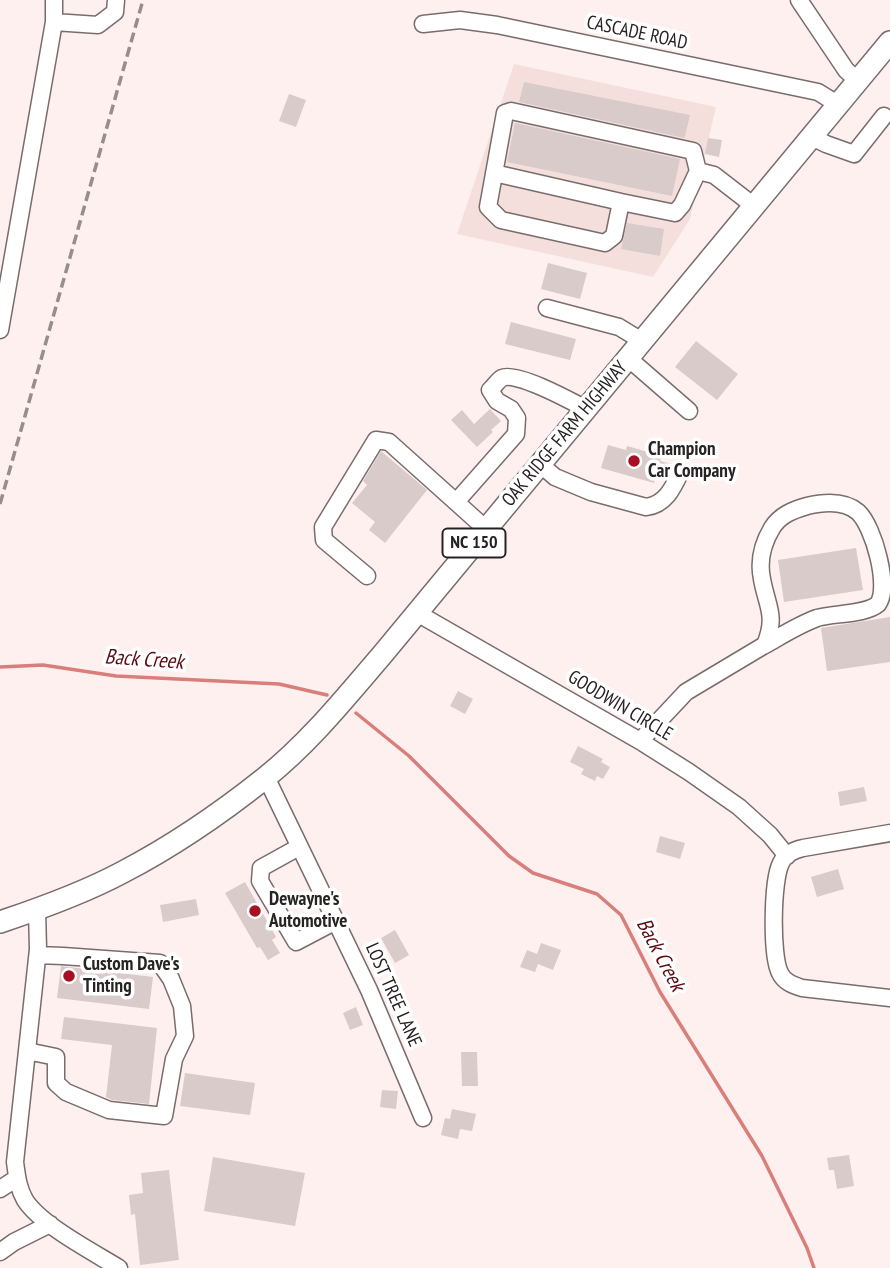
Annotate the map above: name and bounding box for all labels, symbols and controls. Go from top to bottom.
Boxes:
street label: CASCADE ROAD [585,11,689,55]
street label: OAK RIDGE FARM HIGHWAY [498,357,632,511]
place label: Champion Car Company [648,439,735,483]
marker: Champion Car Company [626,453,642,469]
road number: NC 150 [442,528,505,558]
water label: Back Creek [104,645,184,675]
street label: GOODWIN CIRCLE [564,666,676,746]
place label: Dewayne's Automotive [269,889,347,933]
marker: Dewayne's Automotive [247,903,263,919]
water label: Back Creek [630,914,690,996]
street label: LOST TREE LANE [360,940,426,1050]
place label: Custom Dave's Tinting [83,954,179,998]
marker: Custom Dave's Tinting [61,968,77,984]

